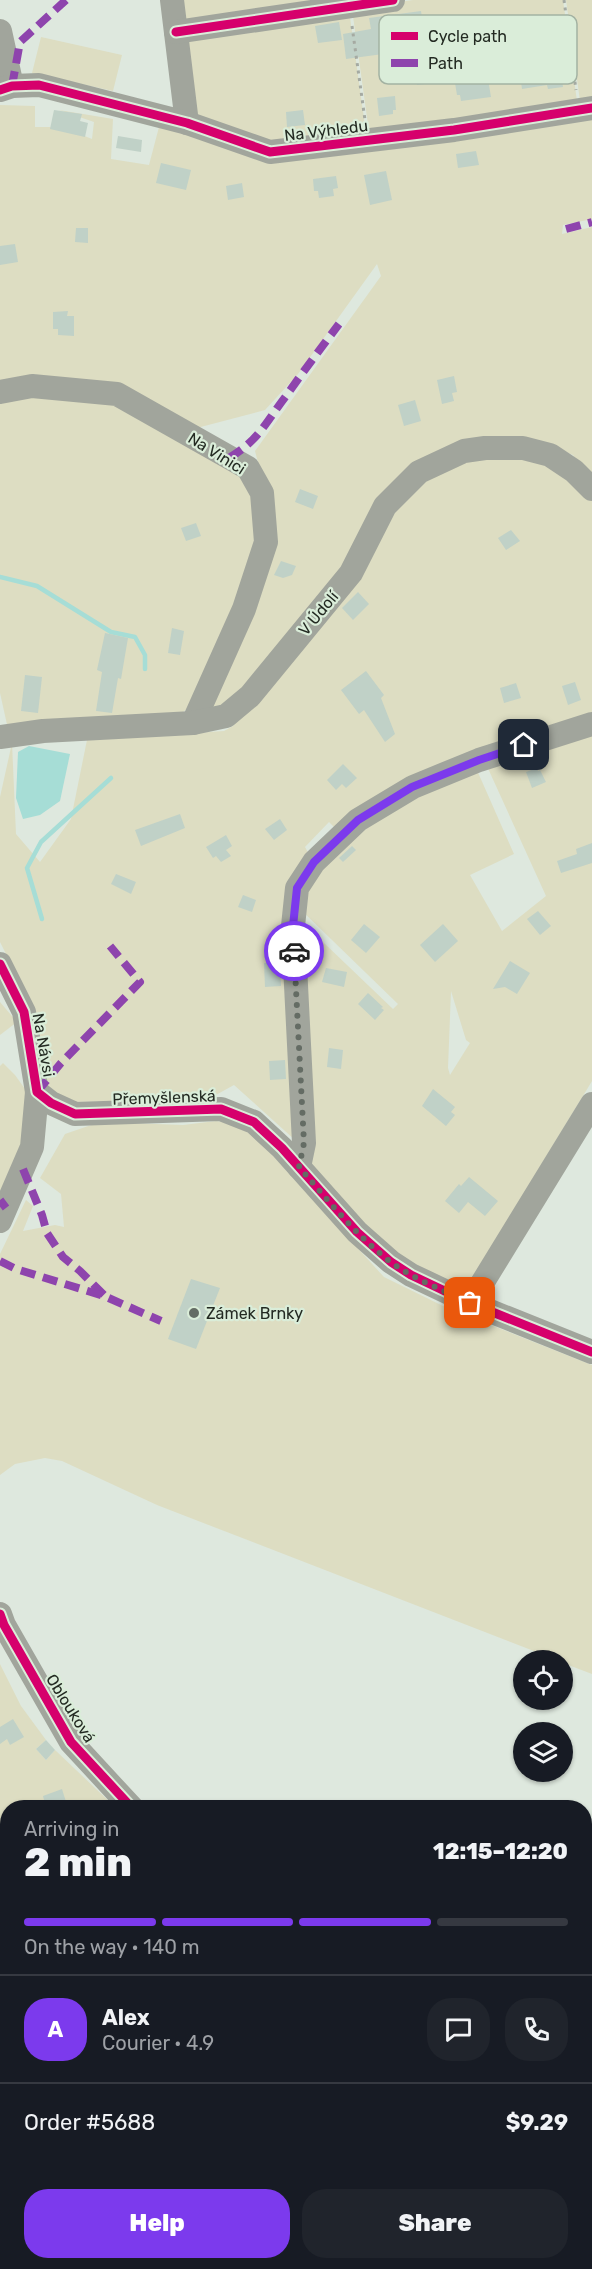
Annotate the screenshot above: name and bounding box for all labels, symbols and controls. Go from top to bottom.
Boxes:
legend [379,15,577,84]
text: Cycle path [428,27,507,46]
text: Path [428,54,463,73]
street label: Na Výhledu [283,116,369,145]
street label: Na Vinici [185,428,249,478]
street label: V Údolí [294,586,343,639]
pin [498,719,549,770]
icon: home [507,728,540,761]
courier [264,921,324,981]
icon: car [278,935,311,968]
street label: Na Návsi [29,1012,58,1078]
street label: Přemyšlenská [112,1086,216,1109]
pin [444,1277,495,1328]
icon: bag [453,1286,486,1319]
place label: Zámek Brnky [206,1304,303,1323]
marker: Zámek Brnky [187,1306,201,1320]
map controls [513,1650,573,1782]
button: locate [513,1650,573,1710]
street label: Oblouková [42,1671,99,1746]
button: layers [513,1722,573,1782]
text: Arriving in [24,1817,119,1841]
text: 12:15–12:20 [433,1838,568,1865]
text: 2 min [24,1840,132,1886]
text: On the way · 140 m [24,1935,200,1959]
button: chat [427,1998,490,2061]
button: phone [505,1998,568,2061]
text: Alex [102,2004,150,2031]
text: A [48,2016,63,2043]
text: Courier · 4.9 [102,2031,214,2055]
text: Order #5688 [24,2109,155,2136]
text: $9.29 [506,2109,568,2136]
button: Help [24,2189,290,2258]
button: Share [302,2189,568,2258]

